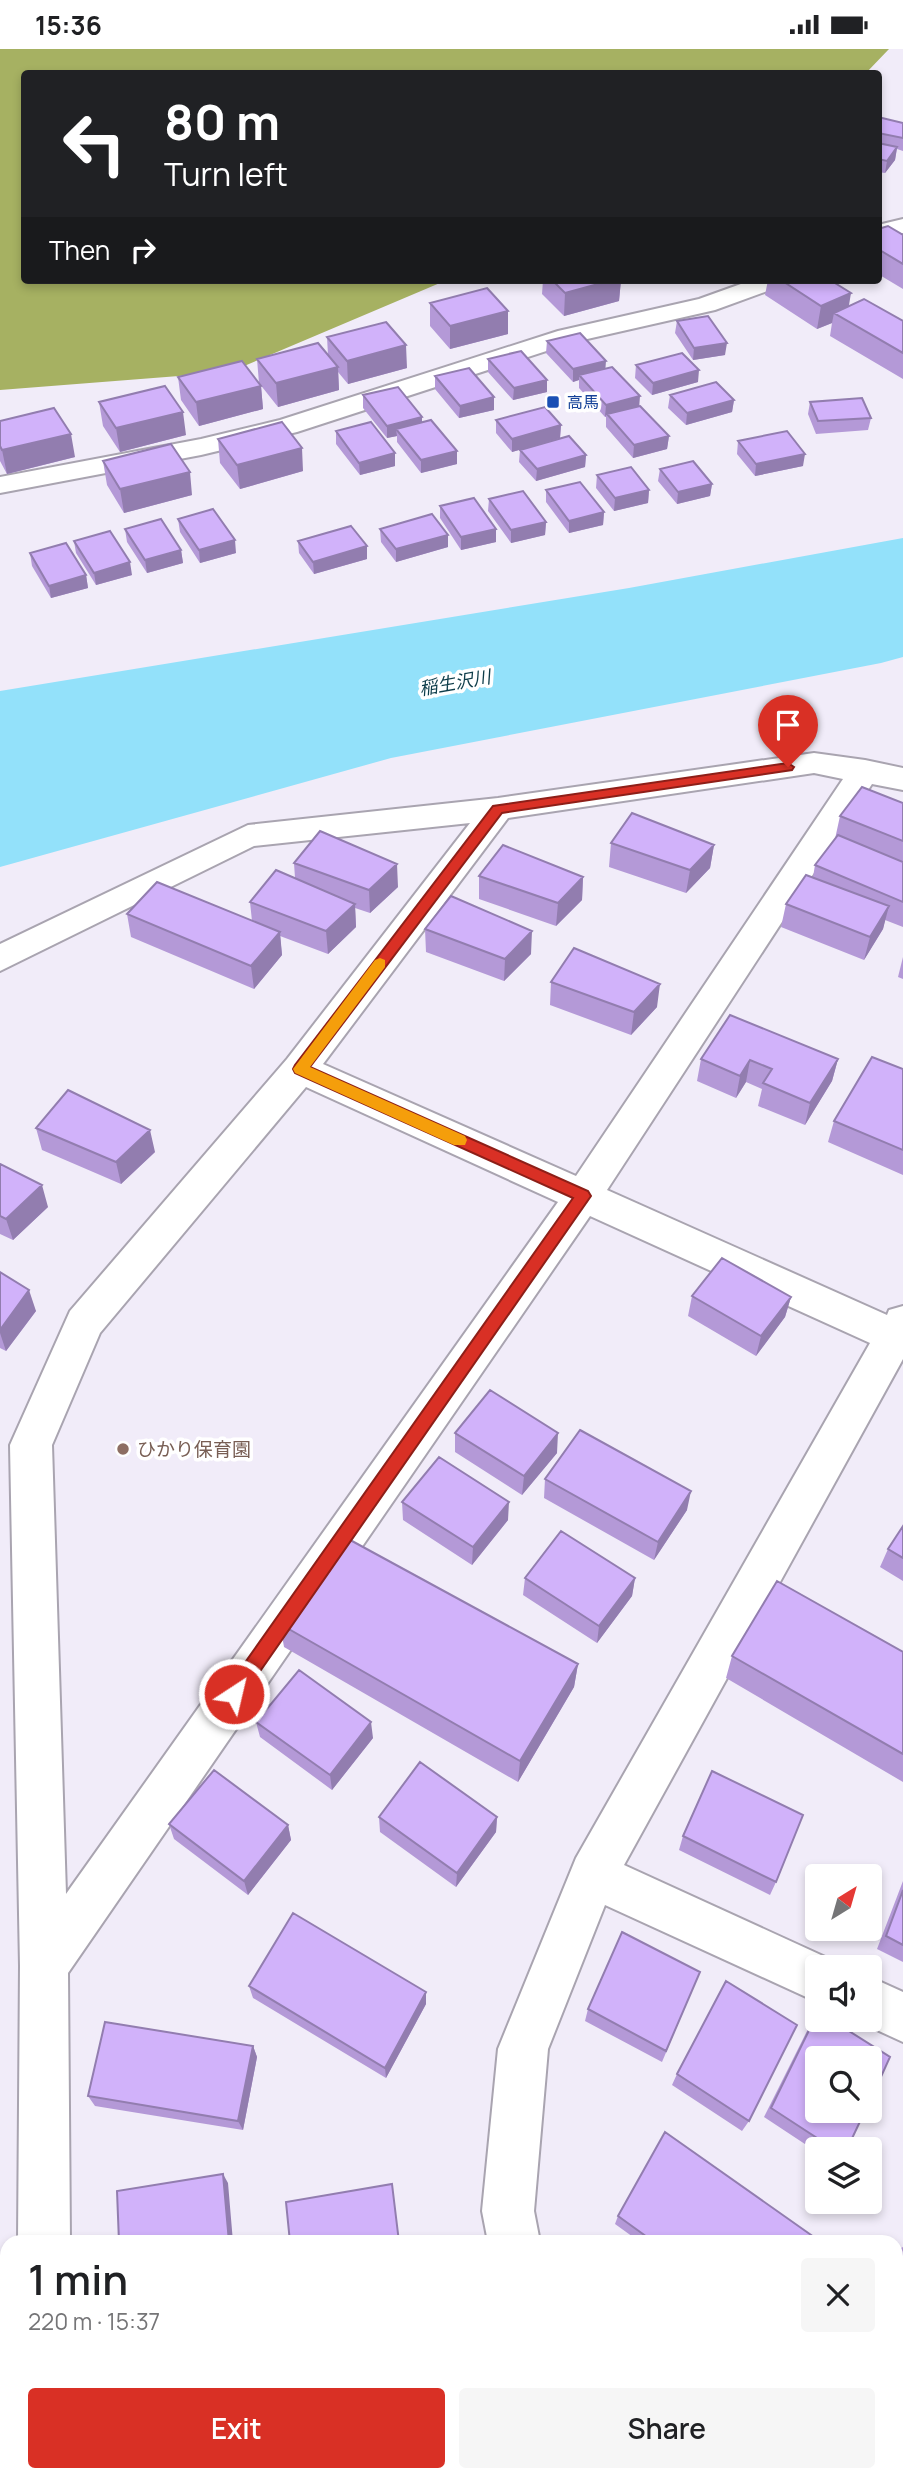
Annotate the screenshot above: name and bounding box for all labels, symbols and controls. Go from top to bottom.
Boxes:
text: 15:36 [35,7,102,43]
text: 80 m [164,88,280,155]
icon: left [49,98,140,189]
text: Turn left [164,152,288,196]
icon: right [124,231,162,269]
text: Then [49,232,110,268]
place label: 高馬 [567,391,599,413]
marker: 高馬 [545,394,561,410]
water label: 稲生沢川 [417,664,494,700]
pin [758,695,818,767]
icon: arrive [769,706,807,744]
place label: ひかり保育園 [137,1436,251,1462]
marker: ひかり保育園 [115,1441,131,1457]
position arrow [197,1657,271,1731]
north arrow [805,1864,882,1941]
map controls [805,1864,882,2214]
button: sound [805,1955,882,2032]
button: search [805,2046,882,2123]
button: layers [805,2137,882,2214]
text: 1 min [28,2250,128,2308]
button: close [801,2258,875,2332]
text: 220 m · 15:37 [28,2305,160,2337]
button: Exit [28,2388,445,2468]
button: Share [459,2388,875,2468]

